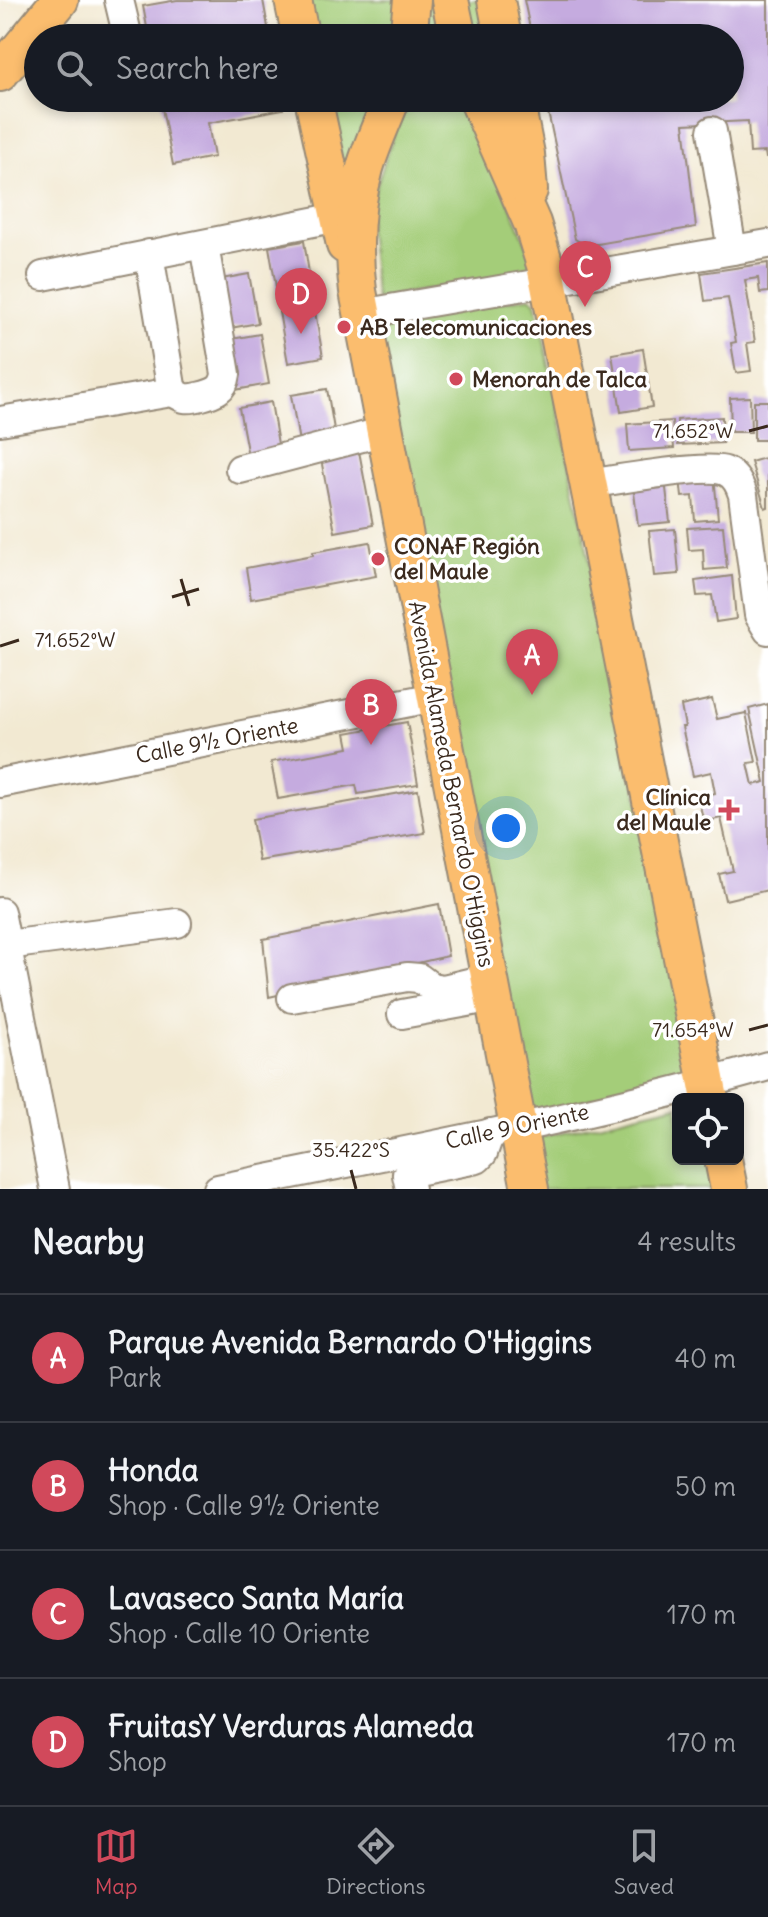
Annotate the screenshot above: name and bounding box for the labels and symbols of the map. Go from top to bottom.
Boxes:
pin: C [559,241,611,307]
pin: D [275,268,327,334]
place label: AB Telecomunicaciones [360,313,592,341]
marker: AB Telecomunicaciones [335,318,353,336]
place label: Menorah de Talca [472,365,647,393]
marker: Menorah de Talca [447,370,465,388]
text: 71.652°W [653,418,733,443]
place label: CONAF Región del Maule [394,532,540,585]
marker: CONAF Región del Maule [369,550,387,568]
street label: Avenida Alameda Bernardo O'Higgins [403,599,501,969]
text: 71.652°W [35,627,115,652]
pin: A [506,629,558,695]
pin: B [345,679,397,745]
street label: Calle 9½ Oriente [133,711,301,769]
place label: Clínica del Maule [616,783,711,836]
marker: Clínica del Maule [718,799,740,821]
your location [486,808,526,848]
text: 71.654°W [652,1017,734,1042]
street label: Calle 9 Oriente [443,1097,591,1155]
text: 35.422°S [312,1137,390,1162]

